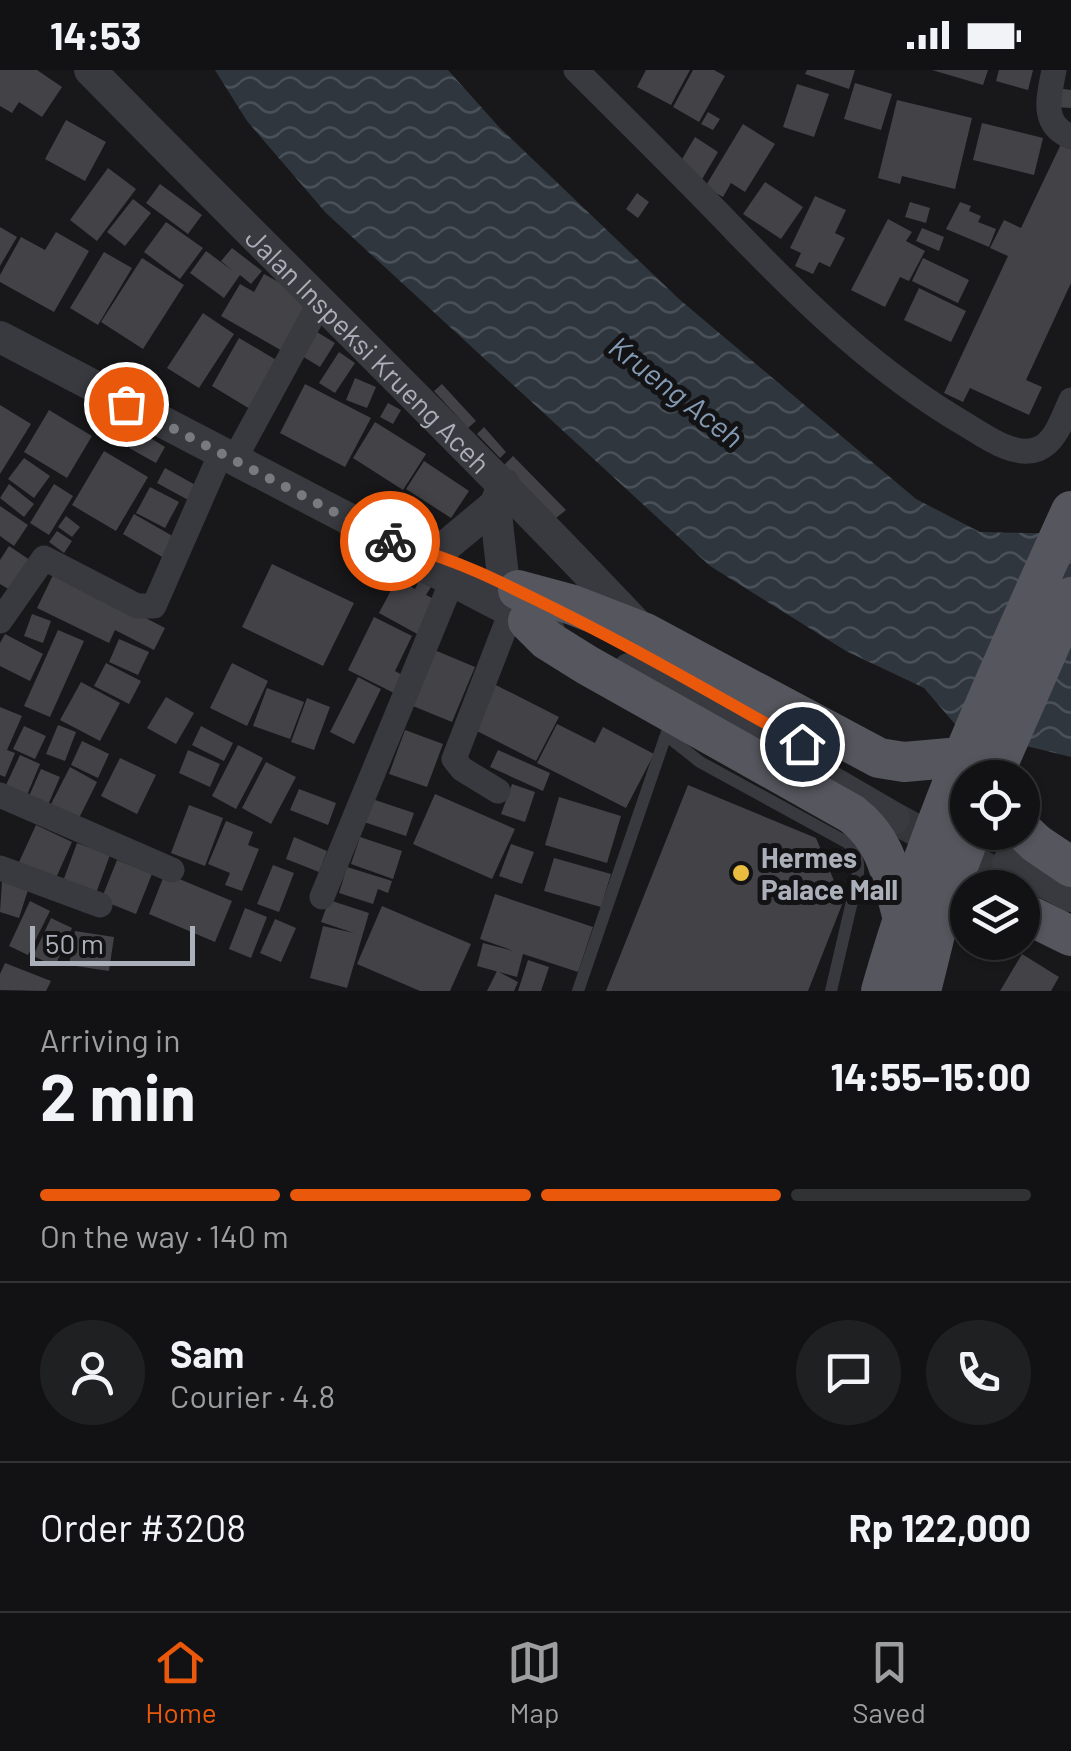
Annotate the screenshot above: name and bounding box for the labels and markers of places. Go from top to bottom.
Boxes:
pin [84,362,169,447]
pin [760,702,845,787]
place label: Hermes Palace Mall [761,840,898,906]
marker: Hermes Palace Mall [730,862,752,884]

